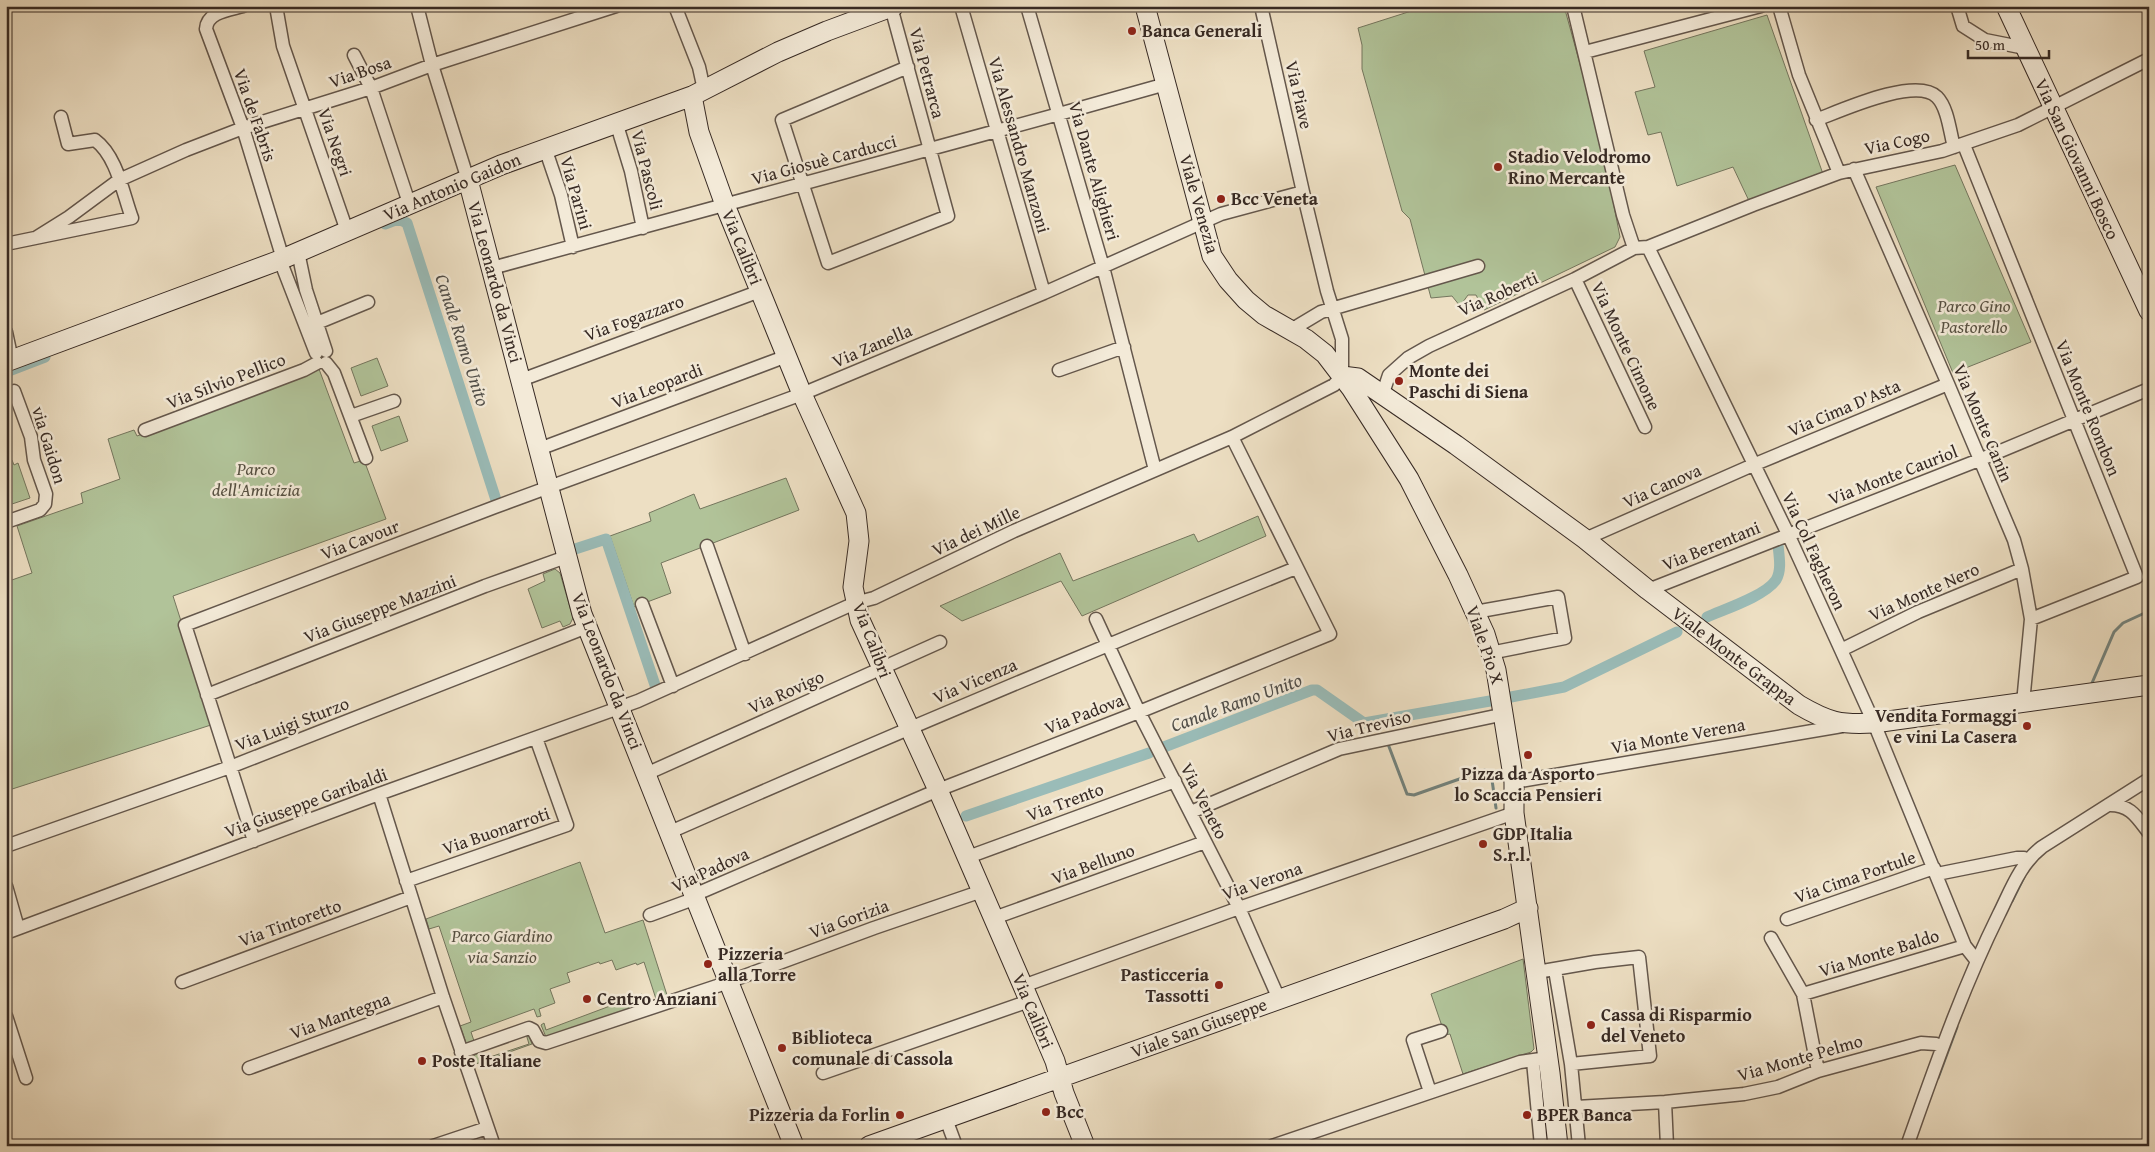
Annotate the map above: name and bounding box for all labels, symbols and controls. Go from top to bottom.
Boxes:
place label: Banca Generali [1142,17,1263,44]
street label: Via Petrarca [902,24,953,122]
marker: Banca Generali [1126,25,1138,37]
scale bar [1968,28,2049,60]
text: 50 m [1975,34,2006,55]
street label: Via Bosa [325,48,395,95]
street label: Via Alessandro Manzoni [981,54,1058,236]
street label: Via Piave [1279,58,1320,132]
street label: Via de Fabris [227,65,284,165]
street label: Via San Giovanni Bosco [2028,74,2127,244]
street label: Via Dante Alighieri [1062,98,1127,244]
street label: Via Negri [311,104,360,180]
street label: Via Cogo [1862,121,1932,162]
street label: Via Pascoli [624,127,670,213]
street label: Via Giosuè Carducci [748,127,899,192]
place label: Stadio Velodromo Rino Mercante [1508,143,1651,191]
street label: Via Antonio Gaidon [379,145,525,228]
street label: Viale Venezia [1172,151,1227,257]
street label: Via Parini [553,153,600,233]
marker: Stadio Velodromo Rino Mercante [1492,161,1504,173]
place label: Bcc Veneta [1231,185,1319,212]
marker: Bcc Veneta [1215,193,1227,205]
street label: Via Leonardo da Vinci [461,198,530,366]
street label: Via Calibri [715,205,770,289]
street label: Via Roberti [1453,264,1542,323]
water label: Canale Ramo Unito [428,270,498,410]
street label: Via Monte Cimone [1585,277,1668,415]
street label: Via Fogazzaro [580,287,688,348]
park label: Parco Gino Pastorello [1937,292,2011,340]
street label: Via Zanella [828,316,916,374]
street label: Via Monte Rombon [2049,336,2128,480]
street label: Via Silvio Pellico [162,345,289,416]
street label: Via Leopardi [607,356,706,415]
place label: Monte dei Paschi di Siena [1409,357,1529,405]
street label: Via Monte Canin [1946,360,2020,486]
street label: Via Cima D'Asta [1783,372,1905,443]
marker: Monte dei Paschi di Siena [1393,375,1405,387]
street label: via Gaidon [25,403,74,487]
street label: Via Monte Cauriol [1824,437,1962,512]
park label: Parco dell'Amicizia [212,455,301,503]
street label: Via Canova [1618,456,1706,515]
street label: Via Col Fagheron [1775,487,1854,614]
street label: Via dei Mille [927,498,1024,563]
street label: Via Cavour [317,512,404,567]
street label: Via Berentani [1658,514,1764,577]
street label: Via Monte Nero [1864,555,1983,628]
street label: Via Giuseppe Mazzini [300,567,460,650]
street label: Via Leonardo da Vinci [565,588,650,753]
street label: Via Calibri [846,598,899,682]
street label: Viale Monte Grappa [1666,600,1803,712]
street label: Viale Pio X [1459,602,1512,688]
street label: Via Vicenza [929,651,1022,710]
street label: Via Rovigo [743,663,828,720]
water label: Canale Ramo Unito [1167,665,1305,739]
street label: Via Padova [1040,686,1128,741]
street label: Via Luigi Sturzo [231,689,353,758]
street label: Via Treviso [1324,702,1414,749]
place label: Vendita Formaggi e vini La Casera [1875,702,2018,750]
street label: Via Monte Verena [1609,710,1747,761]
marker: Vendita Formaggi e vini La Casera [2021,720,2033,732]
marker: Pizza da Asporto lo Scaccia Pensieri [1522,749,1534,761]
street label: Via Veneto [1174,758,1235,844]
place label: Pizza da Asporto lo Scaccia Pensieri [1454,760,1602,808]
street label: Via Giuseppe Garibaldi [221,761,391,845]
street label: Via Trento [1022,775,1107,828]
street label: Via Buonarroti [438,799,553,862]
place label: GDP Italia S.r.l. [1493,820,1573,868]
street label: Via Belluno [1047,836,1138,891]
marker: GDP Italia S.r.l. [1477,838,1489,850]
street label: Via Padova [666,840,754,899]
street label: Via Cima Portule [1790,843,1919,910]
street label: Via Verona [1218,854,1306,907]
street label: Via Tintoretto [235,891,345,954]
street label: Via Gorizia [805,891,893,945]
street label: Via Monte Baldo [1815,921,1942,984]
park label: Parco Giardino via Sanzio [451,922,553,970]
place label: Pizzeria alla Torre [718,940,796,988]
marker: Pizzeria alla Torre [702,958,714,970]
place label: Pasticceria Tassotti [1121,961,1210,1009]
street label: Via Calibri [1006,969,1061,1053]
marker: Pasticceria Tassotti [1213,979,1225,991]
street label: Via Mantegna [286,985,394,1046]
place label: Centro Anziani [597,985,717,1012]
street label: Viale San Giuseppe [1127,990,1271,1065]
marker: Centro Anziani [581,993,593,1005]
place label: Cassa di Risparmio del Veneto [1601,1001,1752,1049]
marker: Cassa di Risparmio del Veneto [1585,1019,1597,1031]
place label: Biblioteca comunale di Cassola [792,1024,954,1072]
street label: Via Monte Pelmo [1734,1027,1866,1088]
marker: Biblioteca comunale di Cassola [776,1042,788,1054]
place label: Poste Italiane [432,1047,542,1074]
marker: Poste Italiane [416,1055,428,1067]
place label: Bcc [1056,1098,1084,1125]
place label: Pizzeria da Forlin [749,1101,890,1128]
place label: BPER Banca [1537,1101,1633,1128]
marker: Bcc [1040,1106,1052,1118]
marker: Pizzeria da Forlin [894,1109,906,1121]
marker: BPER Banca [1521,1109,1533,1121]

